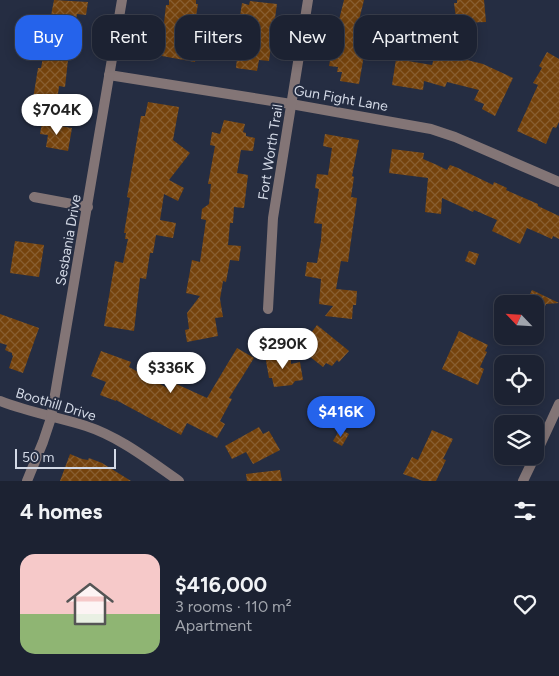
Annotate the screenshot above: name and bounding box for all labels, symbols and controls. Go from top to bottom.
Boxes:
chip: Buy [15,15,82,60]
chip: Rent [92,15,165,60]
chip: Filters [175,15,260,60]
chip: New [270,15,344,60]
chip: Apartment [354,15,477,60]
street label: Gun Fight Lane [293,82,390,115]
pin: $704K [22,94,92,136]
text: $704K [33,100,81,119]
street label: Fort Worth Trail [255,103,286,201]
street label: Sesbania Drive [52,193,85,287]
north arrow [494,295,544,345]
map controls [494,295,544,465]
pin: $290K [248,328,318,370]
text: $290K [259,334,307,353]
pin: $336K [136,352,206,394]
button: locate [494,355,544,405]
text: $336K [148,358,194,377]
street label: Boothill Drive [14,384,98,425]
pin: $416K [306,396,376,438]
text: $416K [318,402,364,421]
button: layers [494,415,544,465]
scale bar [15,446,116,469]
text: 50 m [22,449,54,466]
icon: filters [511,497,539,525]
text: 4 homes [20,499,102,524]
text: $416,000 [175,572,267,597]
icon: home [60,574,120,634]
icon: heart [511,590,539,618]
text: 3 rooms · 110 m² [175,597,291,616]
text: Apartment [175,616,252,635]

